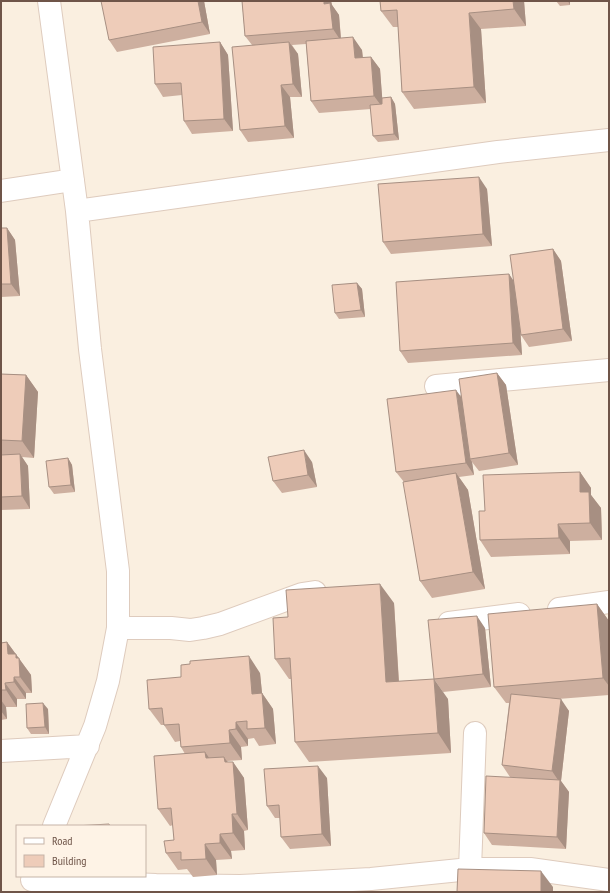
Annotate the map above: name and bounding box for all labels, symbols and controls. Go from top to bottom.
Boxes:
legend [16,825,146,877]
text: Road [52,833,72,848]
text: Building [52,853,87,868]

